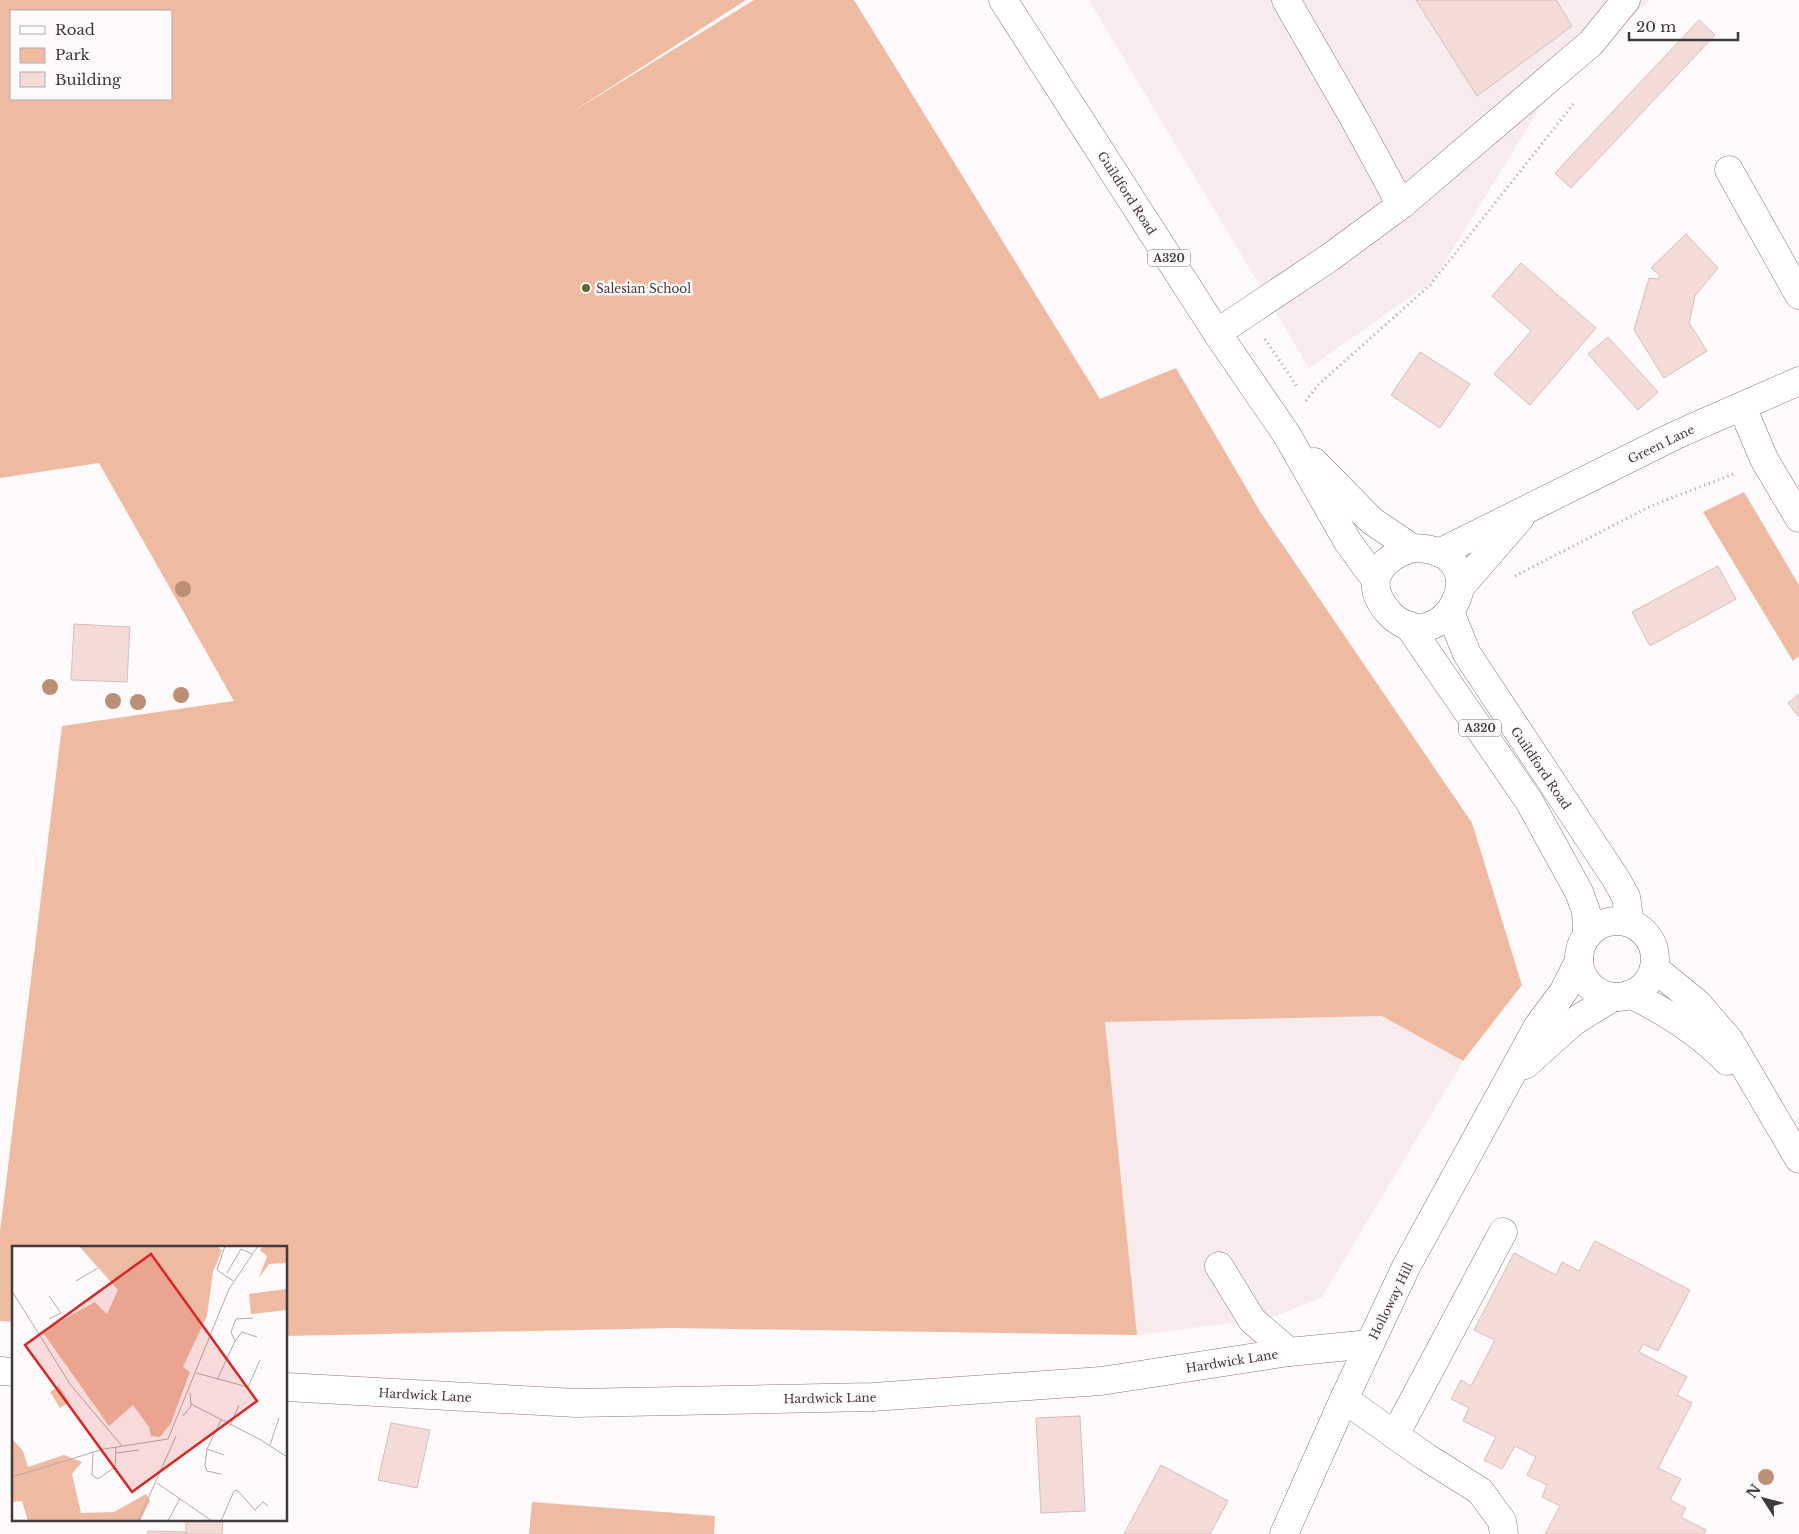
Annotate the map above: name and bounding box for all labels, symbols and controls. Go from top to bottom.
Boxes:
legend [10,10,172,100]
scale bar [1629,10,1738,42]
text: 20 m [1636,17,1676,36]
text: Road [55,20,95,39]
text: Park [55,45,91,64]
text: Building [55,70,122,89]
street label: Guildford Road [1094,149,1160,237]
road number: A320 [1148,250,1190,266]
place label: Salesian School [596,281,691,296]
marker: Salesian School [580,282,592,294]
street label: Green Lane [1625,421,1697,467]
road number: A320 [1459,720,1501,736]
street label: Guildford Road [1508,724,1574,812]
inset map [12,1246,288,1522]
street label: Holloway Hill [1366,1260,1416,1342]
street label: Hardwick Lane [1185,1346,1279,1376]
street label: Hardwick Lane [378,1385,472,1405]
street label: Hardwick Lane [783,1390,877,1406]
north arrow [1739,1474,1789,1524]
text: N [1742,1481,1765,1502]

